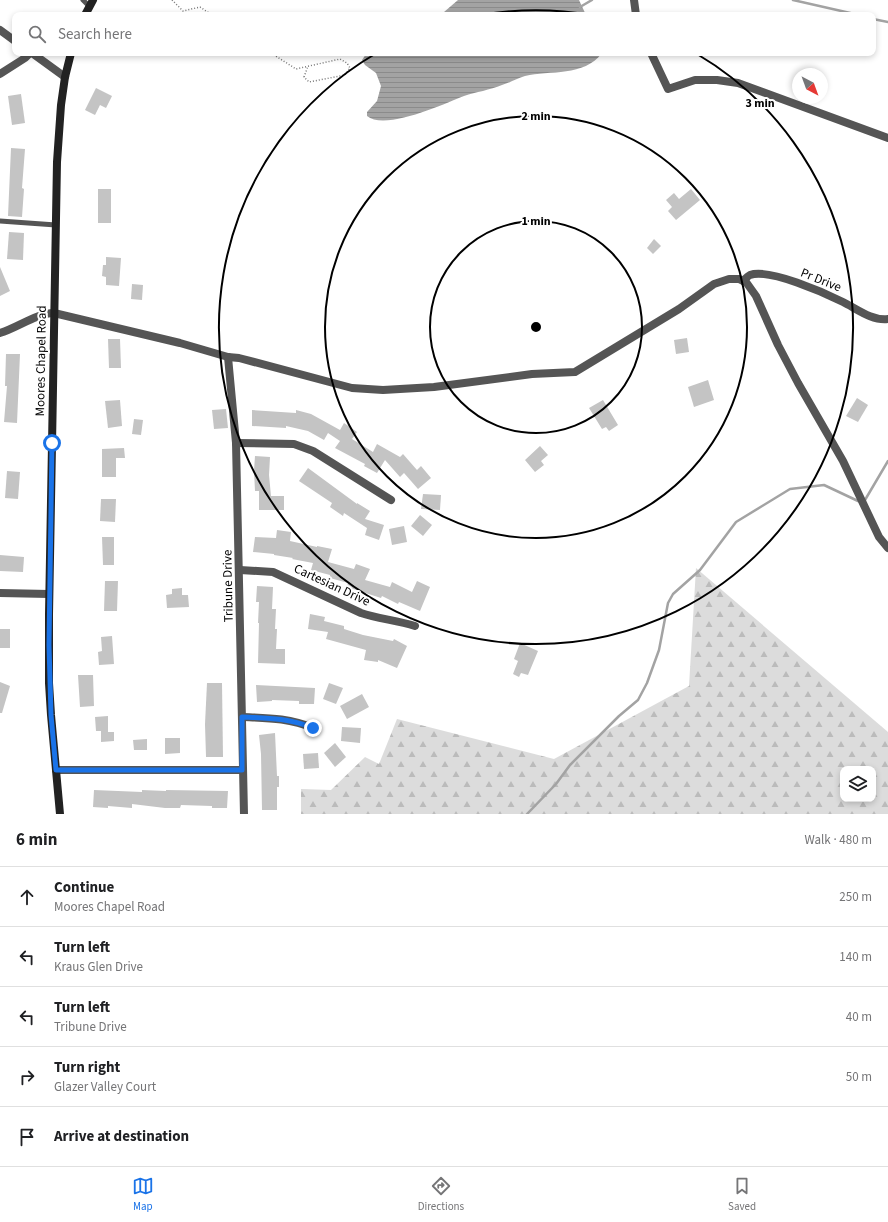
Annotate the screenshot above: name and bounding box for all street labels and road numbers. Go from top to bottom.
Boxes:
street label: Pr Drive [798,264,844,296]
street label: Moores Chapel Road [31,305,51,417]
street label: Tribune Drive [218,550,238,622]
street label: Cartesian Drive [291,559,373,611]

